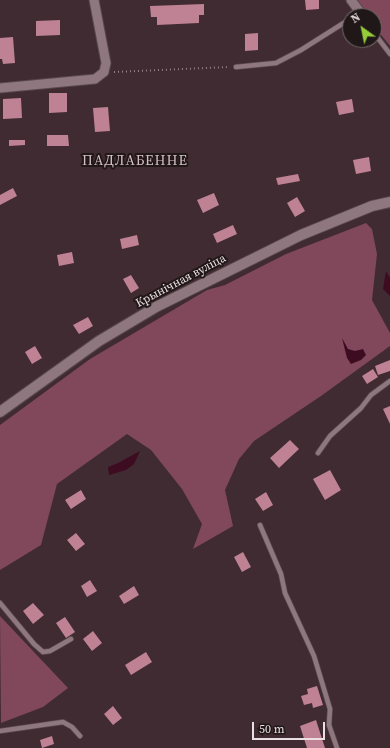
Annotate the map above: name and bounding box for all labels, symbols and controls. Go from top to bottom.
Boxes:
north arrow [342,8,382,48]
text: N [348,10,363,27]
district label: ПАДЛАБЕННЕ [82,153,188,169]
street label: Крынічная вуліца [134,251,228,311]
scale bar [254,714,327,740]
text: 50 m [259,721,285,737]

